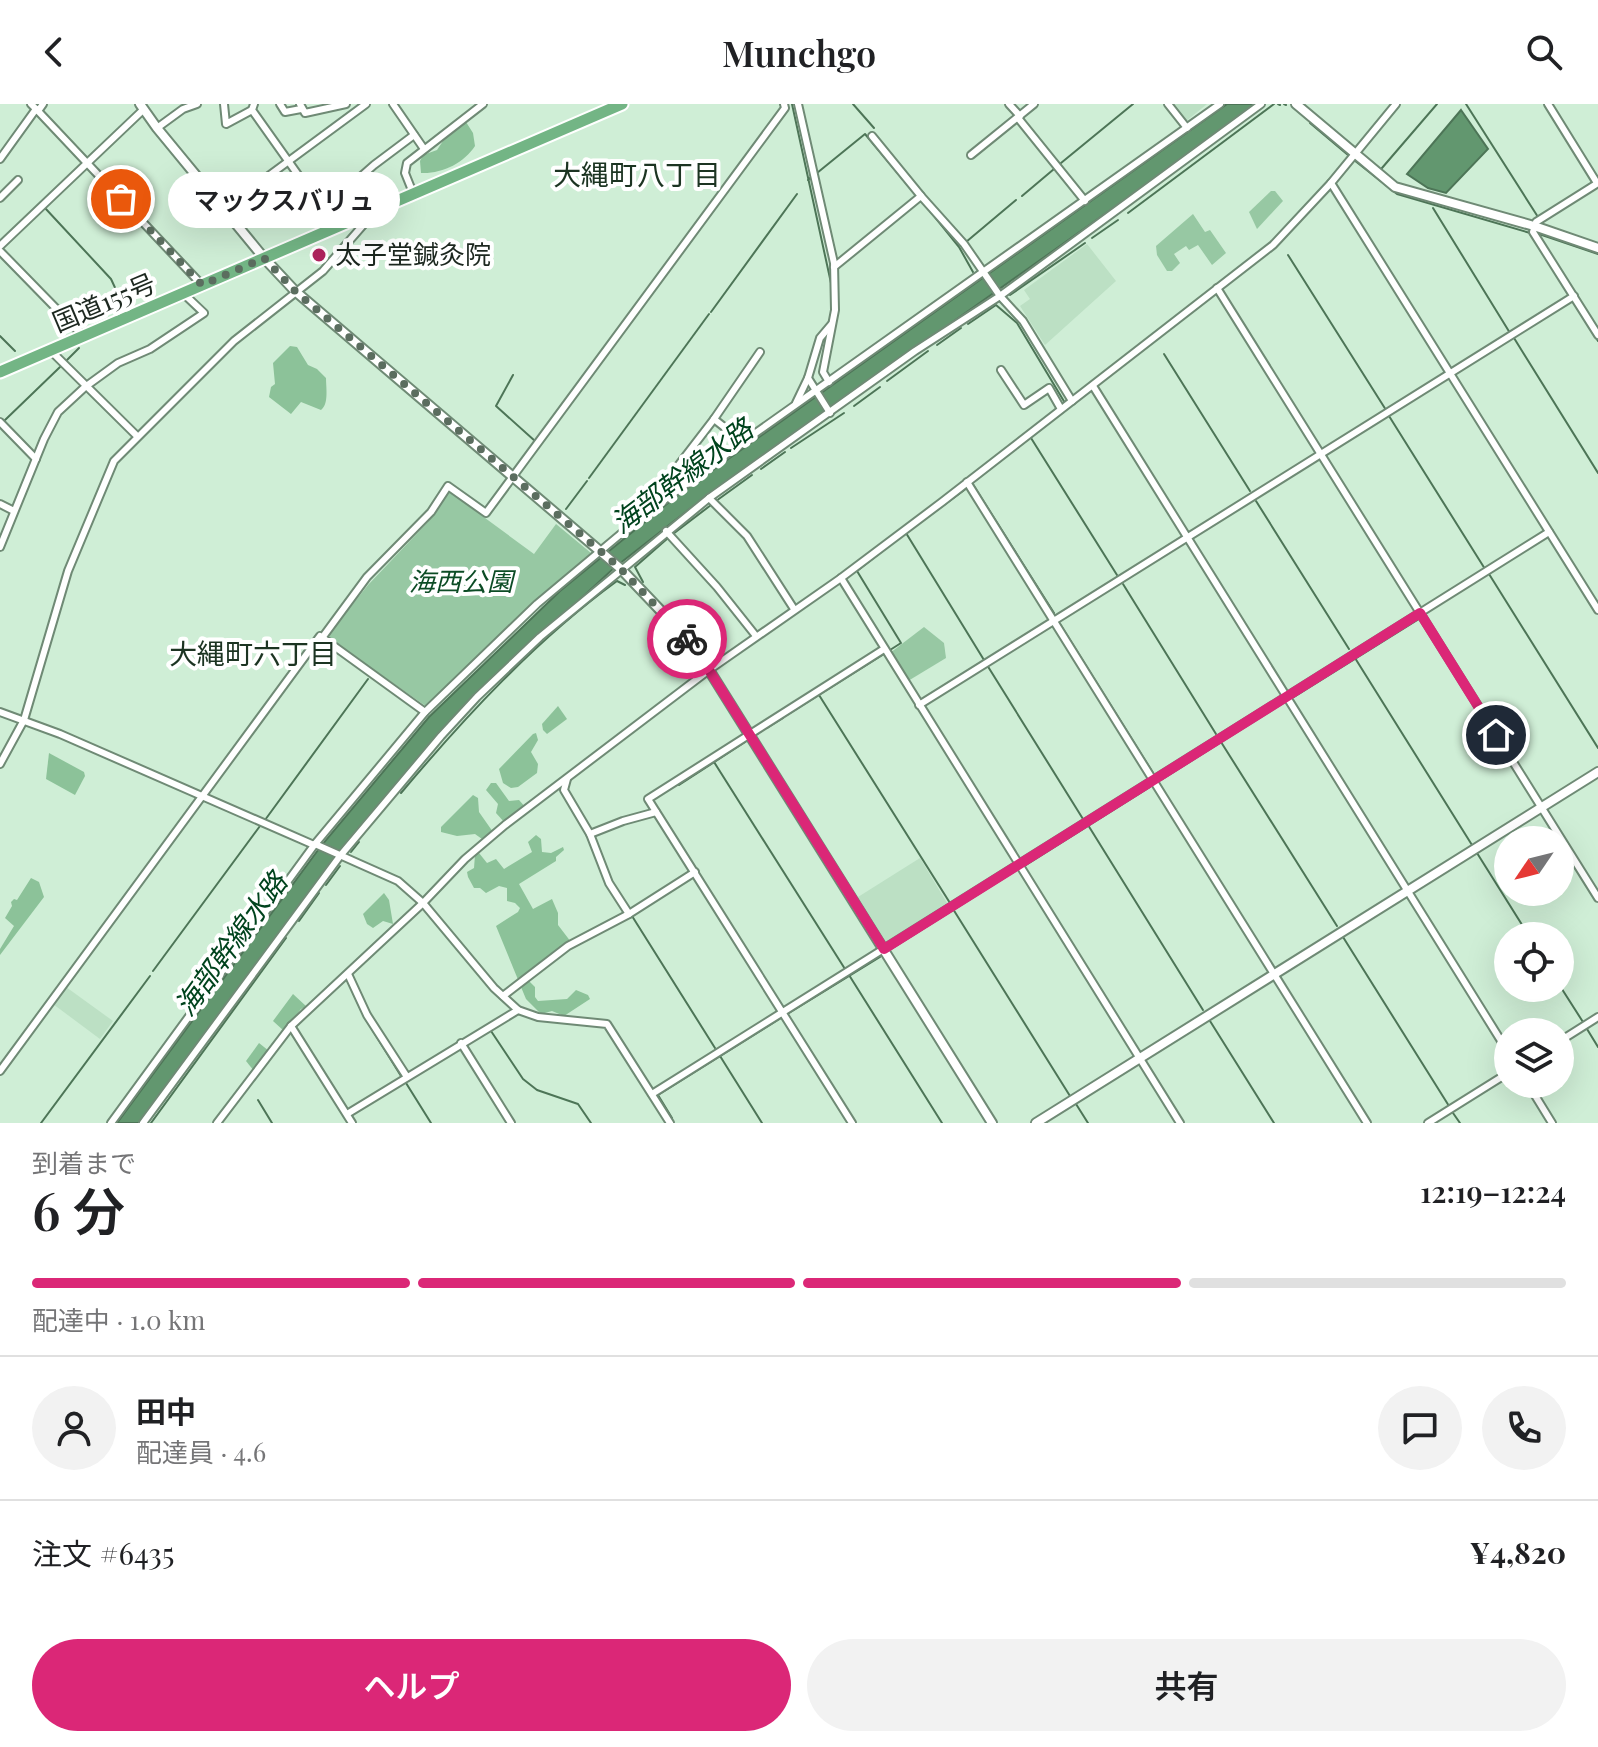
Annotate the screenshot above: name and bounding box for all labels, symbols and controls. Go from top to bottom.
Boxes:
text: Munchgo [722,28,876,76]
icon: back [32,30,76,74]
icon: search [1522,30,1566,74]
district label: 大縄町八丁目 [553,155,721,192]
pin [87,165,155,233]
callout: マックスバリュ [169,171,401,227]
icon: bag [99,177,143,221]
text: マックスバリュ [193,182,375,217]
place label: 太子堂鍼灸院 [335,236,491,271]
marker: 太子堂鍼灸院 [310,246,328,264]
street label: 国道155号 [46,264,160,339]
water label: 海部幹線水路 [603,408,761,540]
park label: 海西公園 [409,563,517,598]
courier [647,599,727,679]
icon: bike [665,617,709,661]
district label: 大縄町六丁目 [169,634,337,671]
pin [1462,701,1530,769]
icon: home [1474,713,1518,757]
north arrow [1494,826,1574,906]
map controls [1494,826,1574,1098]
water label: 海部幹線水路 [165,863,295,1022]
button: locate [1494,922,1574,1002]
button: layers [1494,1018,1574,1098]
text: 到着まで [32,1145,136,1180]
text: 12:19–12:24 [1420,1171,1566,1211]
text: 6 分 [32,1175,125,1244]
text: 配達中 · 1.0 km [32,1302,205,1337]
button: person [32,1386,116,1470]
button: chat [1378,1386,1462,1470]
button: phone [1482,1386,1566,1470]
text: 田中 [136,1391,196,1431]
text: 配達員 · 4.6 [136,1434,266,1469]
text: ¥4,820 [1470,1532,1566,1572]
text: 注文 #6435 [32,1533,174,1573]
button: ヘルプ [32,1639,791,1731]
button: 共有 [807,1639,1566,1731]

